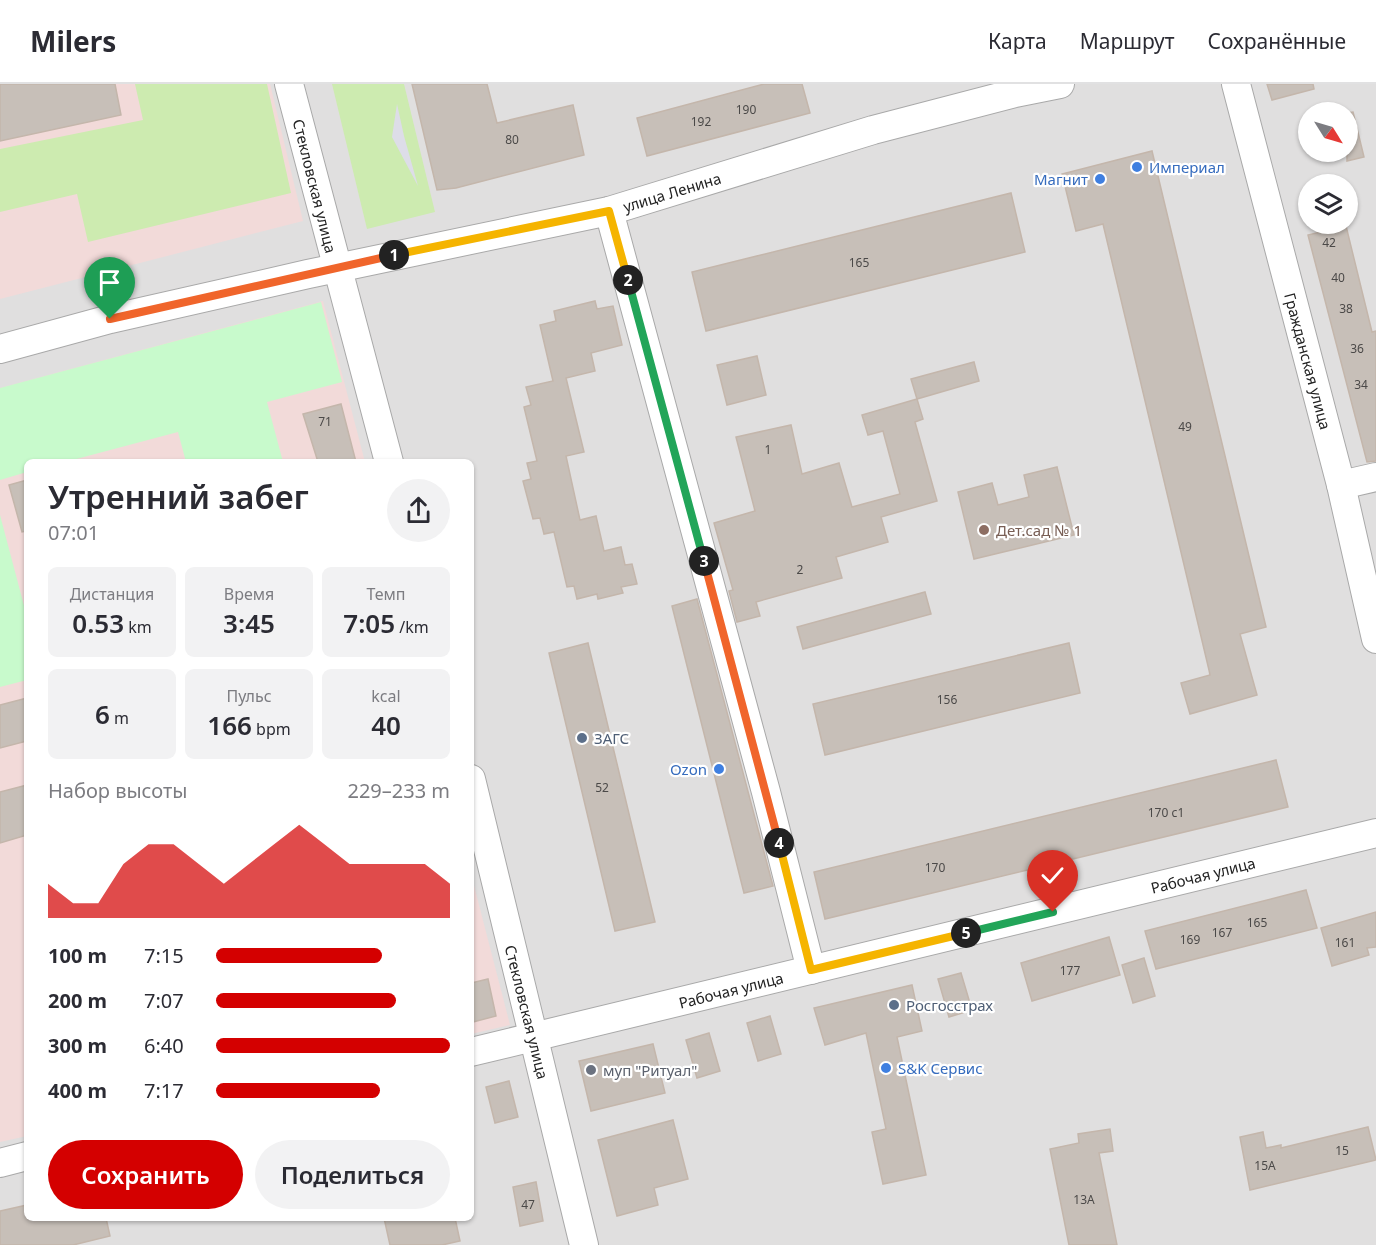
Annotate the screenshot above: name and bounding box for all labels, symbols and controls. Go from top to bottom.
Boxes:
text: Milers [30,22,116,60]
text: Карта [988,27,1047,55]
text: Маршрут [1080,27,1175,55]
text: Сохранённые [1208,27,1346,55]
house number: 190 [736,101,756,118]
north arrow [1298,102,1358,162]
map controls [1298,102,1358,234]
house number: 192 [691,113,711,130]
street label: Стекловская улица [289,117,341,255]
house number: 80 [505,131,519,148]
place label: Империал [1149,157,1225,177]
marker: Империал [1130,160,1144,174]
street label: улица Ленина [621,168,723,216]
place label: Магнит [1034,169,1088,189]
marker: Магнит [1093,172,1107,186]
button: layers [1298,174,1358,234]
house number: 42 [1322,234,1336,251]
pin: 1 [379,240,409,270]
text: 1 [389,244,399,266]
house number: 165 [849,254,869,271]
pin [84,257,135,319]
pin: 2 [613,265,643,295]
icon: arrive [93,266,126,299]
text: 2 [623,269,633,291]
house number: 40 [1331,269,1345,286]
street label: Гражданская улица [1280,290,1336,432]
house number: 38 [1339,300,1353,317]
house number: 36 [1350,340,1364,357]
house number: 34 [1354,376,1368,393]
house number: 71 [318,413,332,430]
house number: 49 [1178,418,1192,435]
house number: 1 [765,441,771,458]
text: Утренний забег [48,474,309,519]
button: share [387,479,450,542]
text: 07:01 [48,519,99,546]
place label: Дет.сад № 1 [996,520,1082,540]
marker: Дет.сад № 1 [977,523,991,537]
pin: 3 [689,546,719,576]
text: 3 [699,550,709,572]
house number: 2 [797,561,804,578]
text: Дистанция [70,583,154,605]
text: Время [224,583,274,605]
text: Темп [366,583,406,605]
text: 0.53 [72,605,124,641]
text: 3:45 [223,605,275,641]
text: 7:05 [343,605,395,641]
text: km [124,616,152,638]
text: /km [395,616,429,638]
text: Пульс [226,685,272,707]
text: kcal [371,685,401,707]
house number: 156 [937,691,957,708]
text: 6 [95,696,110,732]
text: m [110,707,129,729]
text: 166 [207,707,252,743]
text: 40 [371,707,401,743]
text: bpm [252,718,291,740]
place label: ЗАГС [594,728,629,748]
marker: ЗАГС [575,731,589,745]
place label: Ozon [670,759,707,779]
marker: Ozon [712,762,726,776]
text: Набор высоты [48,777,187,804]
text: 229–233 m [347,777,450,804]
house number: 52 [595,779,609,796]
house number: 170 с1 [1148,804,1184,821]
pin: 4 [764,828,794,858]
text: 4 [774,832,784,854]
pin [1027,850,1078,912]
street label: Рабочая улица [1149,852,1257,898]
house number: 170 [925,859,945,876]
icon: check [1036,859,1069,892]
house number: 165 [1247,914,1267,931]
pin: 5 [951,918,981,948]
text: 5 [961,922,971,944]
house number: 167 [1212,924,1232,941]
house number: 169 [1180,931,1200,948]
house number: 161 [1335,934,1355,951]
text: 100 m [48,942,107,969]
text: 7:15 [144,942,184,969]
street label: Стекловская улица [501,943,553,1081]
house number: 177 [1060,962,1080,979]
street label: Рабочая улица [677,967,785,1013]
text: 200 m [48,987,107,1014]
text: 7:07 [144,987,184,1014]
place label: Росгосстрах [906,995,993,1015]
marker: Росгосстрах [887,998,901,1012]
text: 300 m [48,1032,107,1059]
text: 6:40 [144,1032,184,1059]
place label: S&K Сервис [898,1058,983,1078]
place label: муп "Ритуал" [603,1060,697,1080]
marker: S&K Сервис [879,1061,893,1075]
marker: муп "Ритуал" [584,1063,598,1077]
text: 400 m [48,1077,107,1104]
text: 7:17 [144,1077,184,1104]
button: Сохранить [48,1140,243,1209]
button: Поделиться [255,1140,450,1209]
house number: 15 [1335,1142,1349,1159]
house number: 15А [1254,1157,1276,1174]
house number: 13А [1073,1191,1095,1208]
house number: 47 [521,1196,535,1213]

